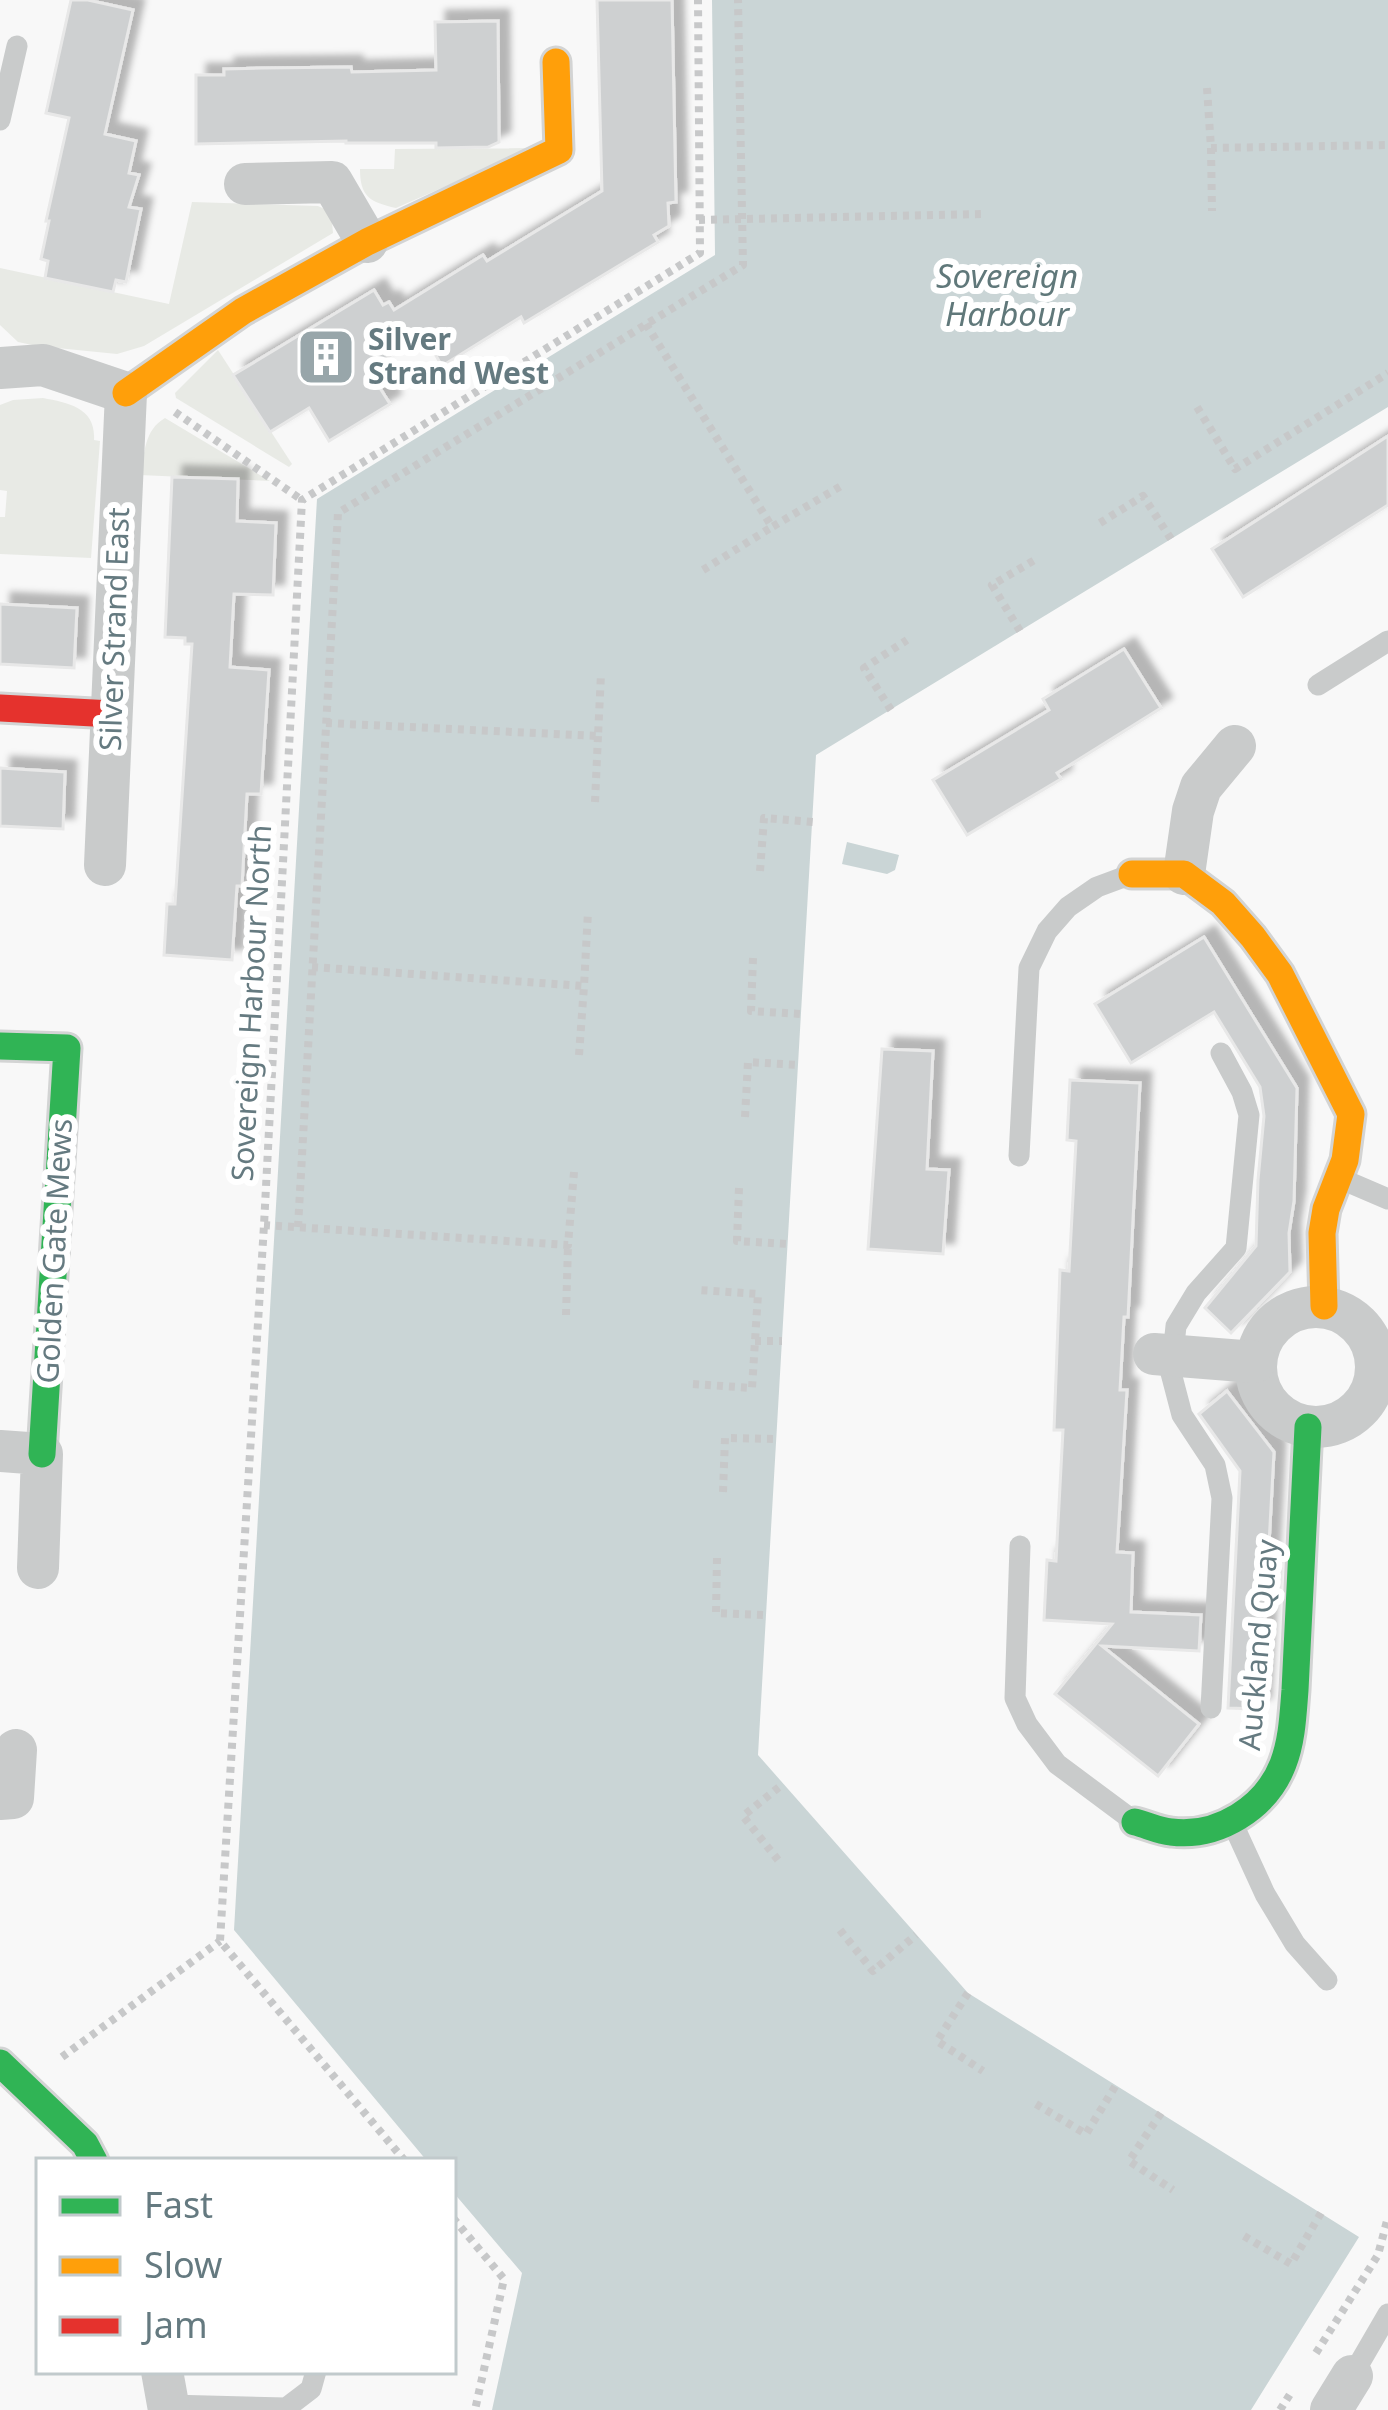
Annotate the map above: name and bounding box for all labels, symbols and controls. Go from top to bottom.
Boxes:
water label: Sovereign Harbour [936,253,1078,336]
place label: Silver Strand West [368,318,549,393]
building icon: Silver Strand West [295,326,357,388]
street label: Silver Strand East [89,506,138,751]
street label: Sovereign Harbour North [221,824,280,1182]
street label: Golden Gate Mews [26,1117,81,1384]
street label: Auckland Quay [1228,1537,1287,1752]
legend [36,2158,456,2374]
text: Fast [144,2180,213,2229]
text: Slow [144,2240,222,2289]
text: Jam [141,2300,208,2349]

